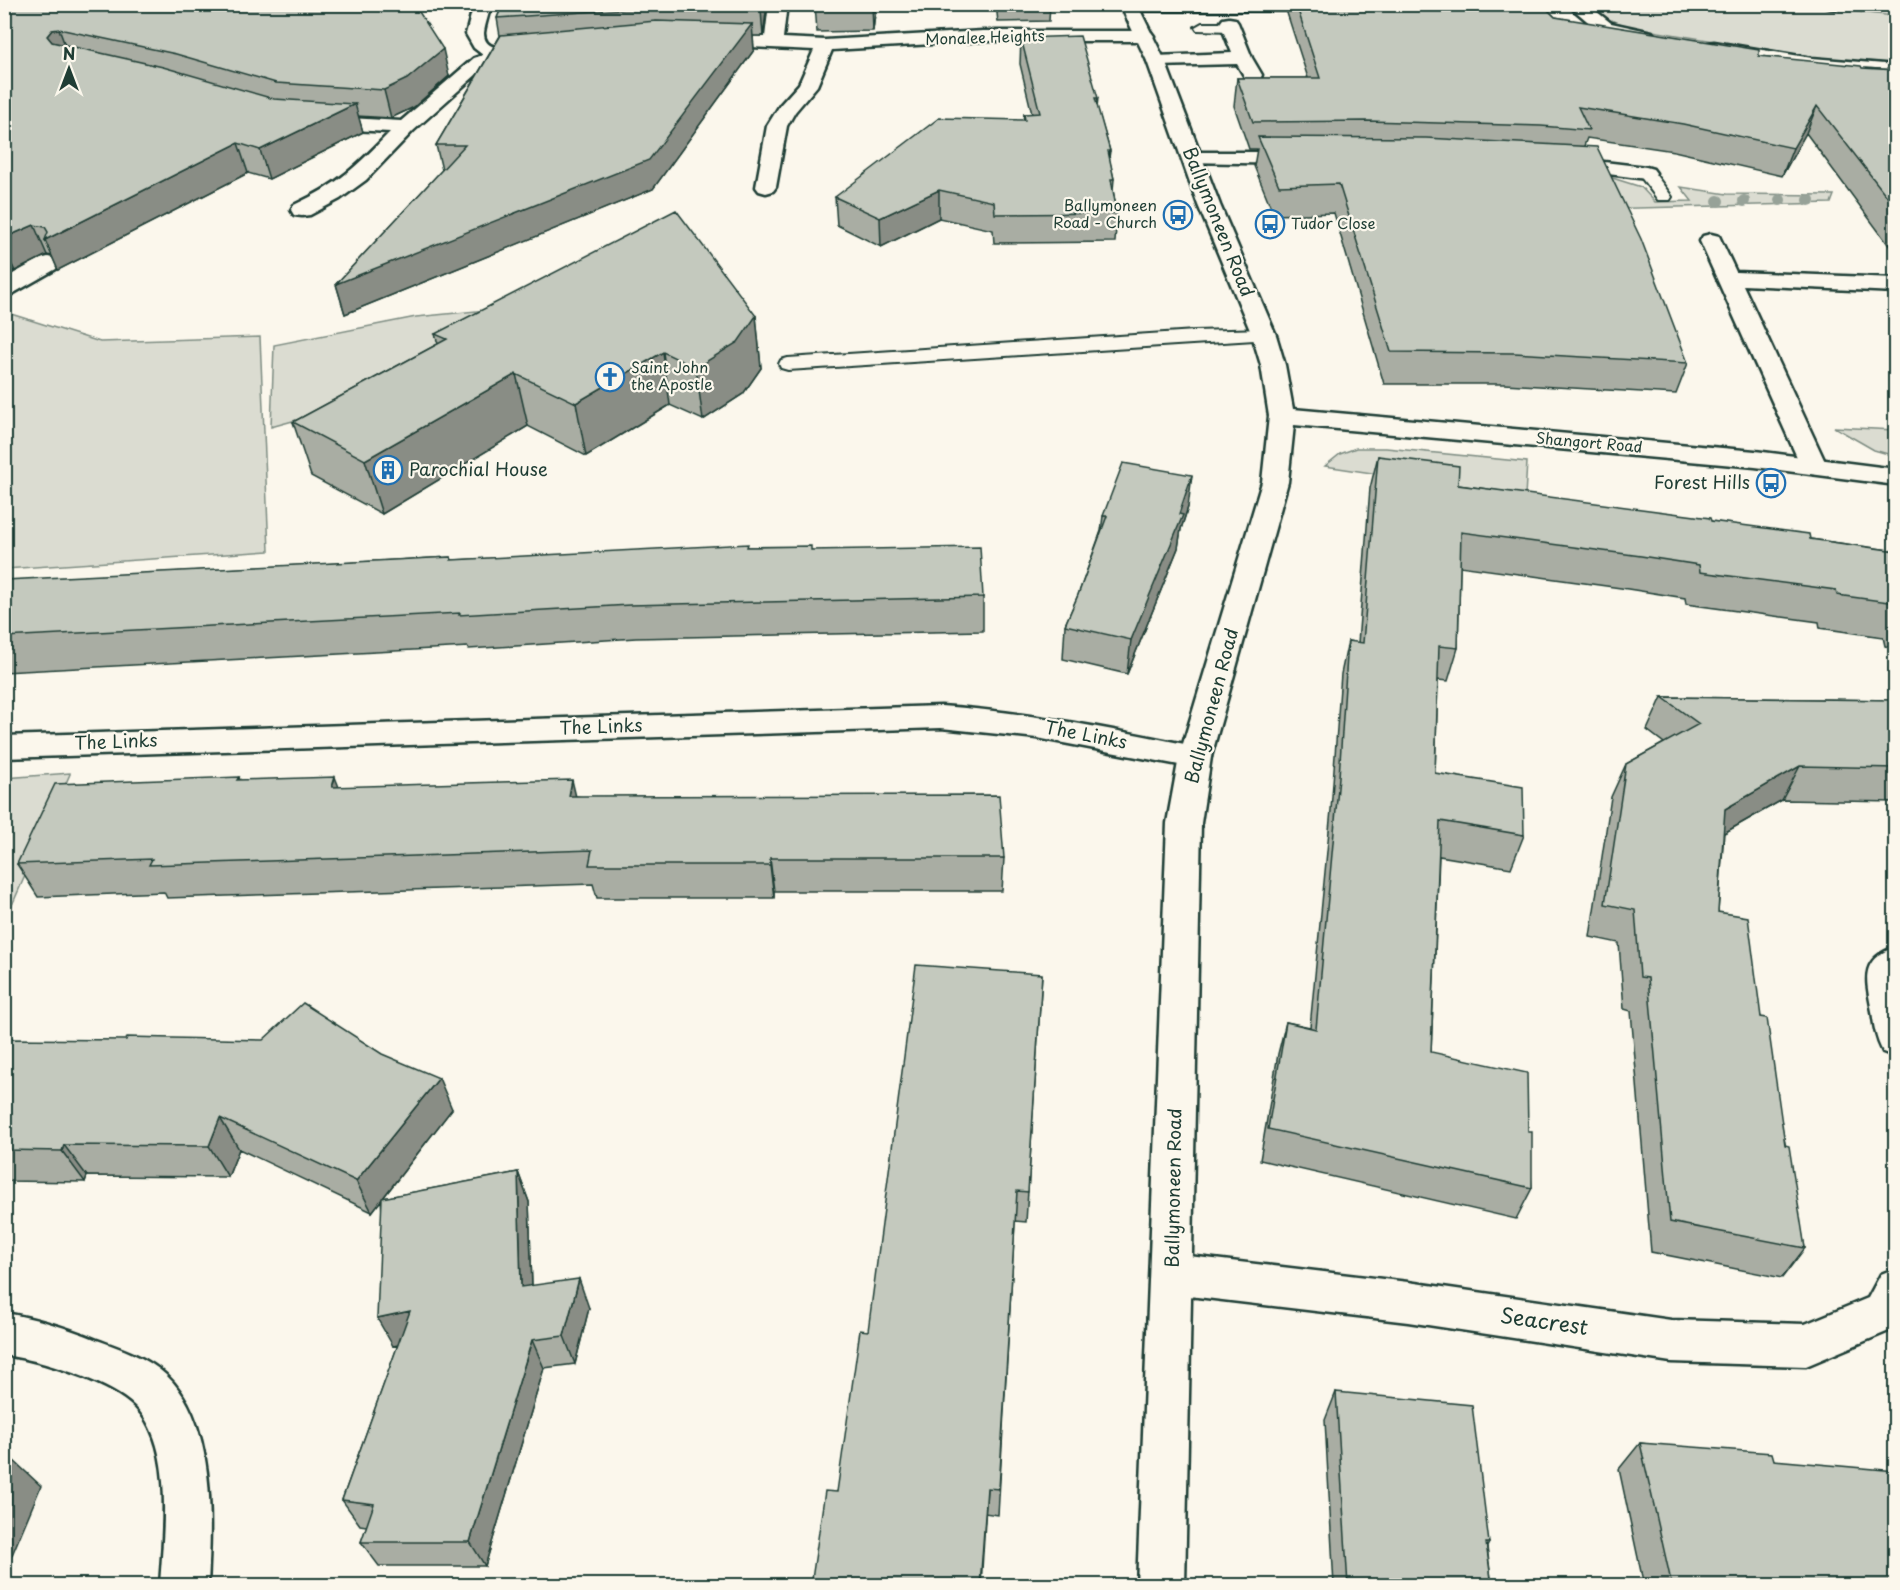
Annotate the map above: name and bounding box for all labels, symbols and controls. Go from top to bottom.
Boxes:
street label: Monalee Heights [925,23,1045,50]
north arrow [39,39,99,99]
text: N [63,41,75,65]
street label: Ballymoneen Road [1177,142,1262,301]
place label: Ballymoneen Road - Church [1053,193,1157,233]
bus stop icon: Ballymoneen Road - Church [1162,199,1194,231]
bus stop icon: Tudor Close [1254,208,1286,240]
place label: Tudor Close [1291,211,1375,234]
place label: Saint John the Apostle [631,355,713,395]
church icon: Saint John the Apostle [594,361,626,393]
street label: Shangort Road [1535,425,1644,458]
building icon: Parochial House [372,454,404,486]
place label: Parochial House [409,455,548,482]
bus stop icon: Forest Hills [1755,467,1787,499]
place label: Forest Hills [1654,468,1750,495]
street label: Ballymoneen Road [1177,625,1244,786]
street label: The Links [559,711,643,740]
street label: The Links [1043,712,1130,755]
street label: The Links [74,726,158,755]
street label: Ballymoneen Road [1158,1108,1187,1268]
street label: Seacrest [1498,1298,1590,1342]

